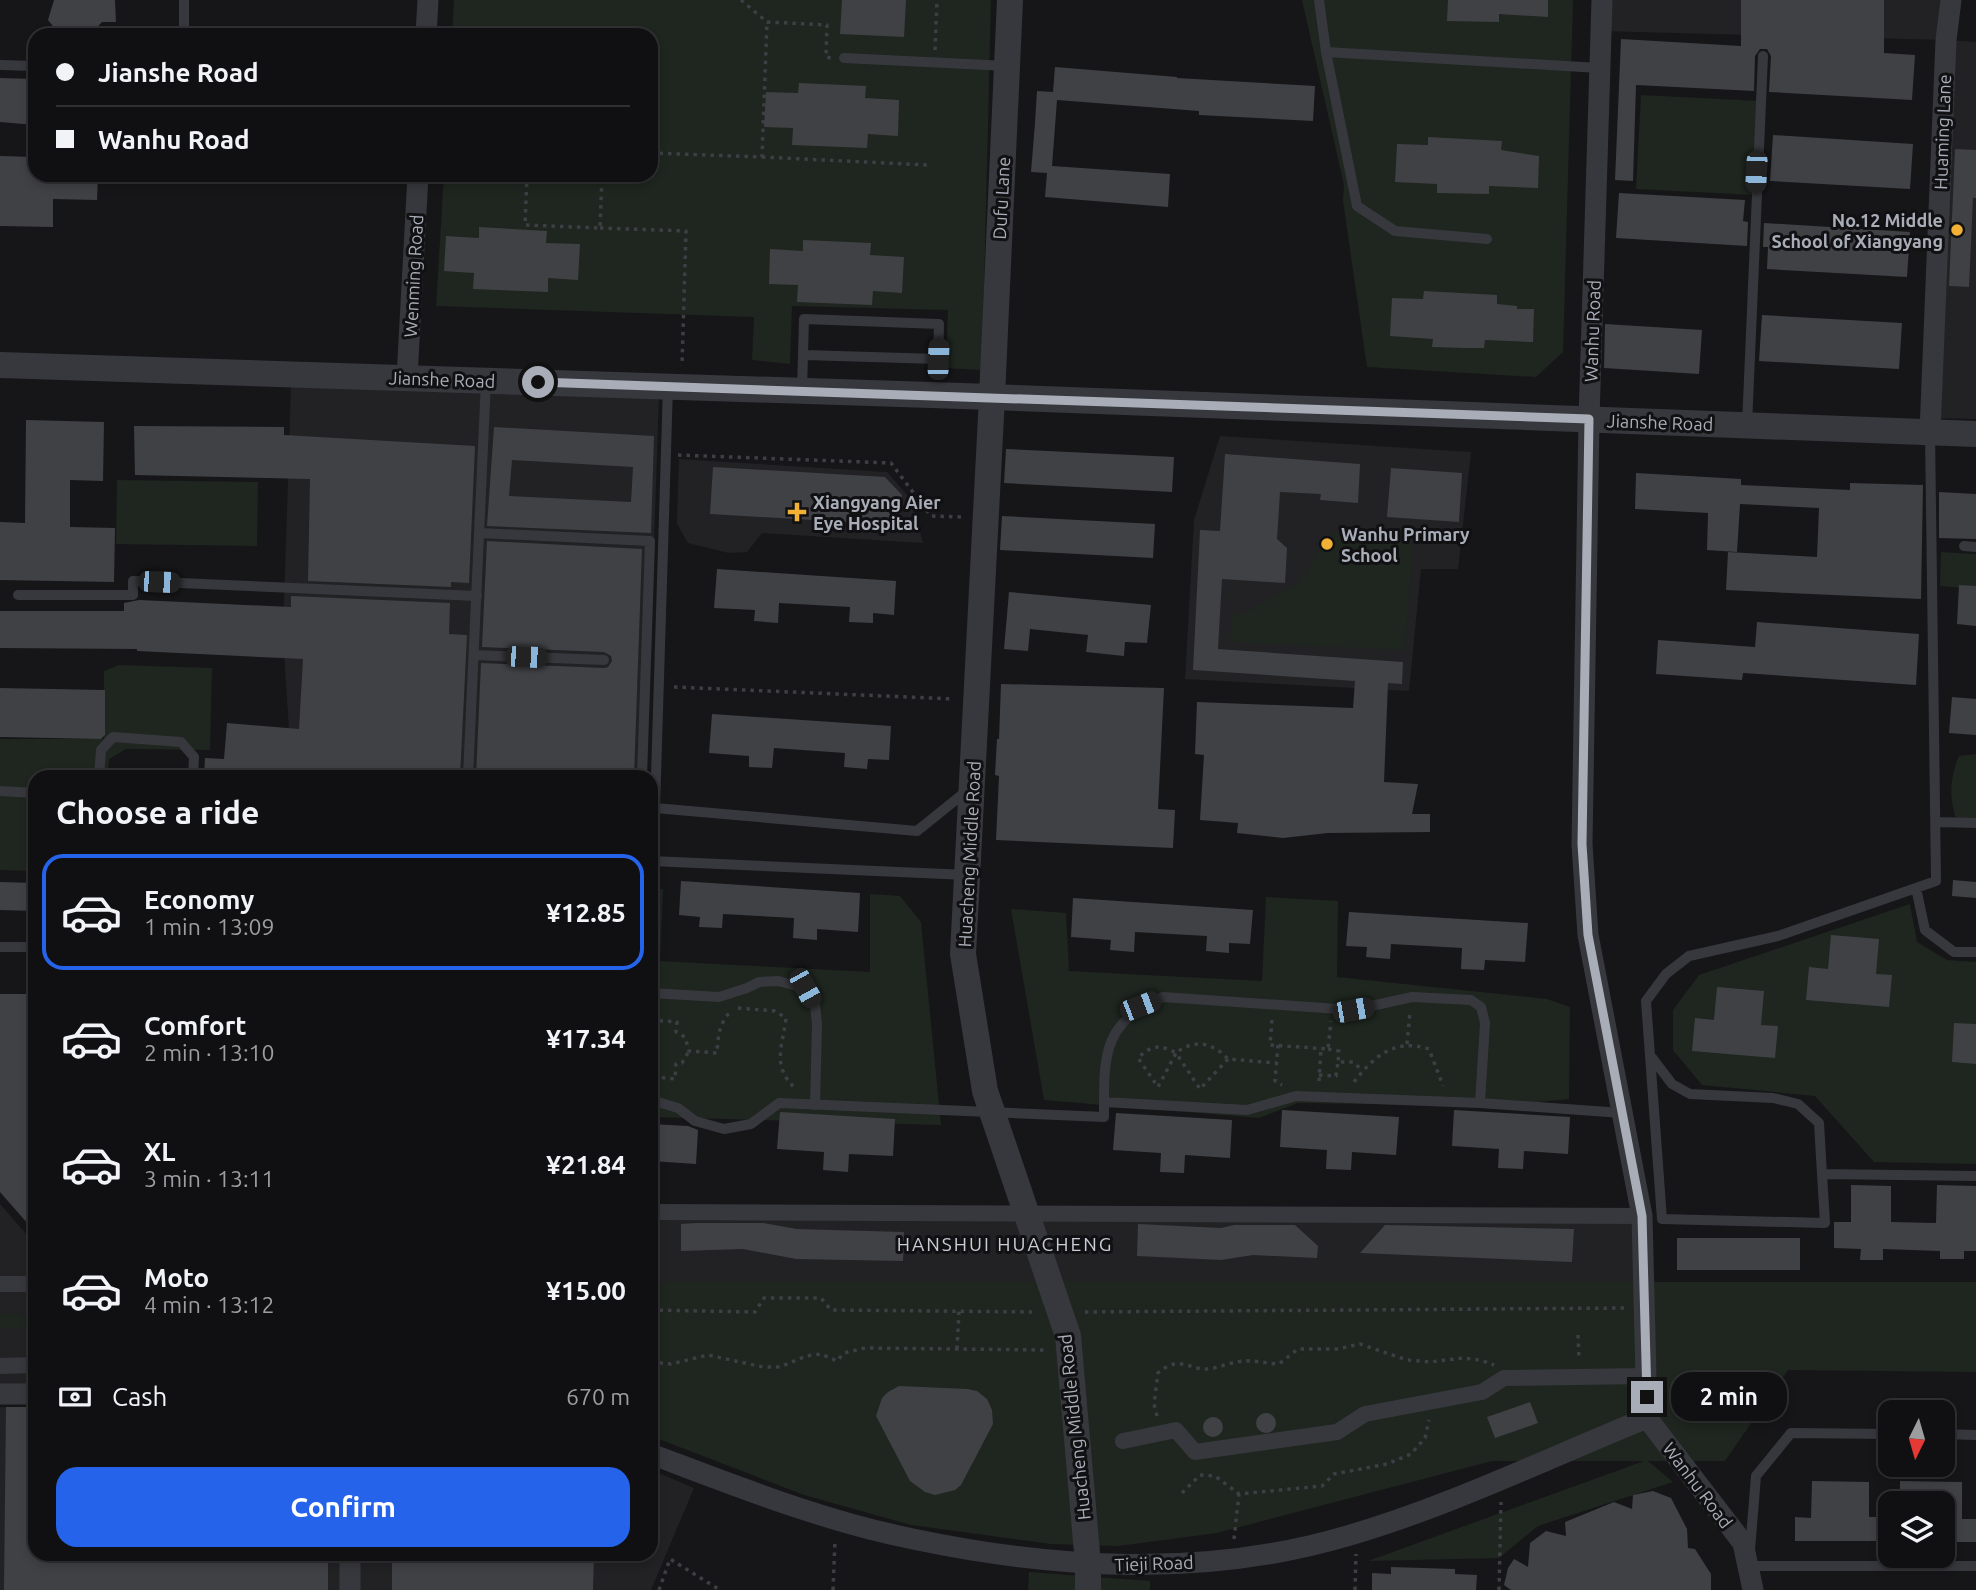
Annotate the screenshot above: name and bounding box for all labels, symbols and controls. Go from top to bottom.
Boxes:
text: Jianshe Road [98,58,259,87]
street label: Huaming Lane [1930,74,1954,190]
text: Wanhu Road [98,125,250,154]
car [1745,150,1768,194]
street label: Dufu Lane [989,156,1013,240]
place label: No.12 Middle School of Xiangyang [1771,210,1943,251]
street label: Wenming Road [400,214,426,338]
marker: No.12 Middle School of Xiangyang [1949,222,1965,238]
street label: Wanhu Road [1580,280,1604,382]
car [927,338,950,380]
route start [522,366,554,398]
street label: Jianshe Road [388,367,496,391]
street label: Jianshe Road [1606,410,1714,434]
place label: Xiangyang Aier Eye Hospital [813,492,941,533]
marker: Xiangyang Aier Eye Hospital [787,502,807,522]
place label: Wanhu Primary School [1341,524,1470,565]
marker: Wanhu Primary School [1319,536,1335,552]
car [138,571,181,593]
car [505,646,548,668]
street label: Huacheng Middle Road [954,760,984,948]
text: Choose a ride [56,794,259,830]
icon: car [60,881,123,944]
text: Economy [144,885,254,914]
text: ¥12.85 [546,898,626,927]
text: 1 min · 13:09 [144,914,275,939]
car [786,965,825,1011]
car [1117,989,1164,1023]
car [1331,996,1376,1024]
icon: car [60,1007,123,1070]
text: Comfort [144,1011,247,1040]
text: ¥17.34 [546,1024,626,1053]
text: 2 min · 13:10 [144,1040,275,1065]
icon: car [60,1133,123,1196]
text: XL [144,1137,175,1166]
text: ¥21.84 [546,1150,626,1179]
text: 3 min · 13:11 [144,1166,275,1191]
district label: HANSHUI HUACHENG [897,1233,1113,1255]
icon: car [60,1259,123,1322]
text: Moto [144,1263,209,1292]
text: ¥15.00 [546,1276,626,1305]
text: 4 min · 13:12 [144,1292,275,1317]
street label: Huacheng Middle Road [1054,1333,1094,1521]
callout: 2 min [1672,1372,1787,1422]
icon: cash [56,1378,94,1416]
route end [1631,1381,1663,1413]
text: Cash [112,1382,167,1411]
text: 670 m [566,1384,630,1409]
text: 2 min [1700,1384,1758,1409]
north arrow [1878,1400,1955,1477]
map controls [1878,1400,1955,1568]
street label: Wanhu Road [1659,1438,1737,1532]
button: Confirm [56,1467,630,1547]
button: layers [1878,1491,1955,1568]
street label: Tieji Road [1114,1552,1194,1574]

